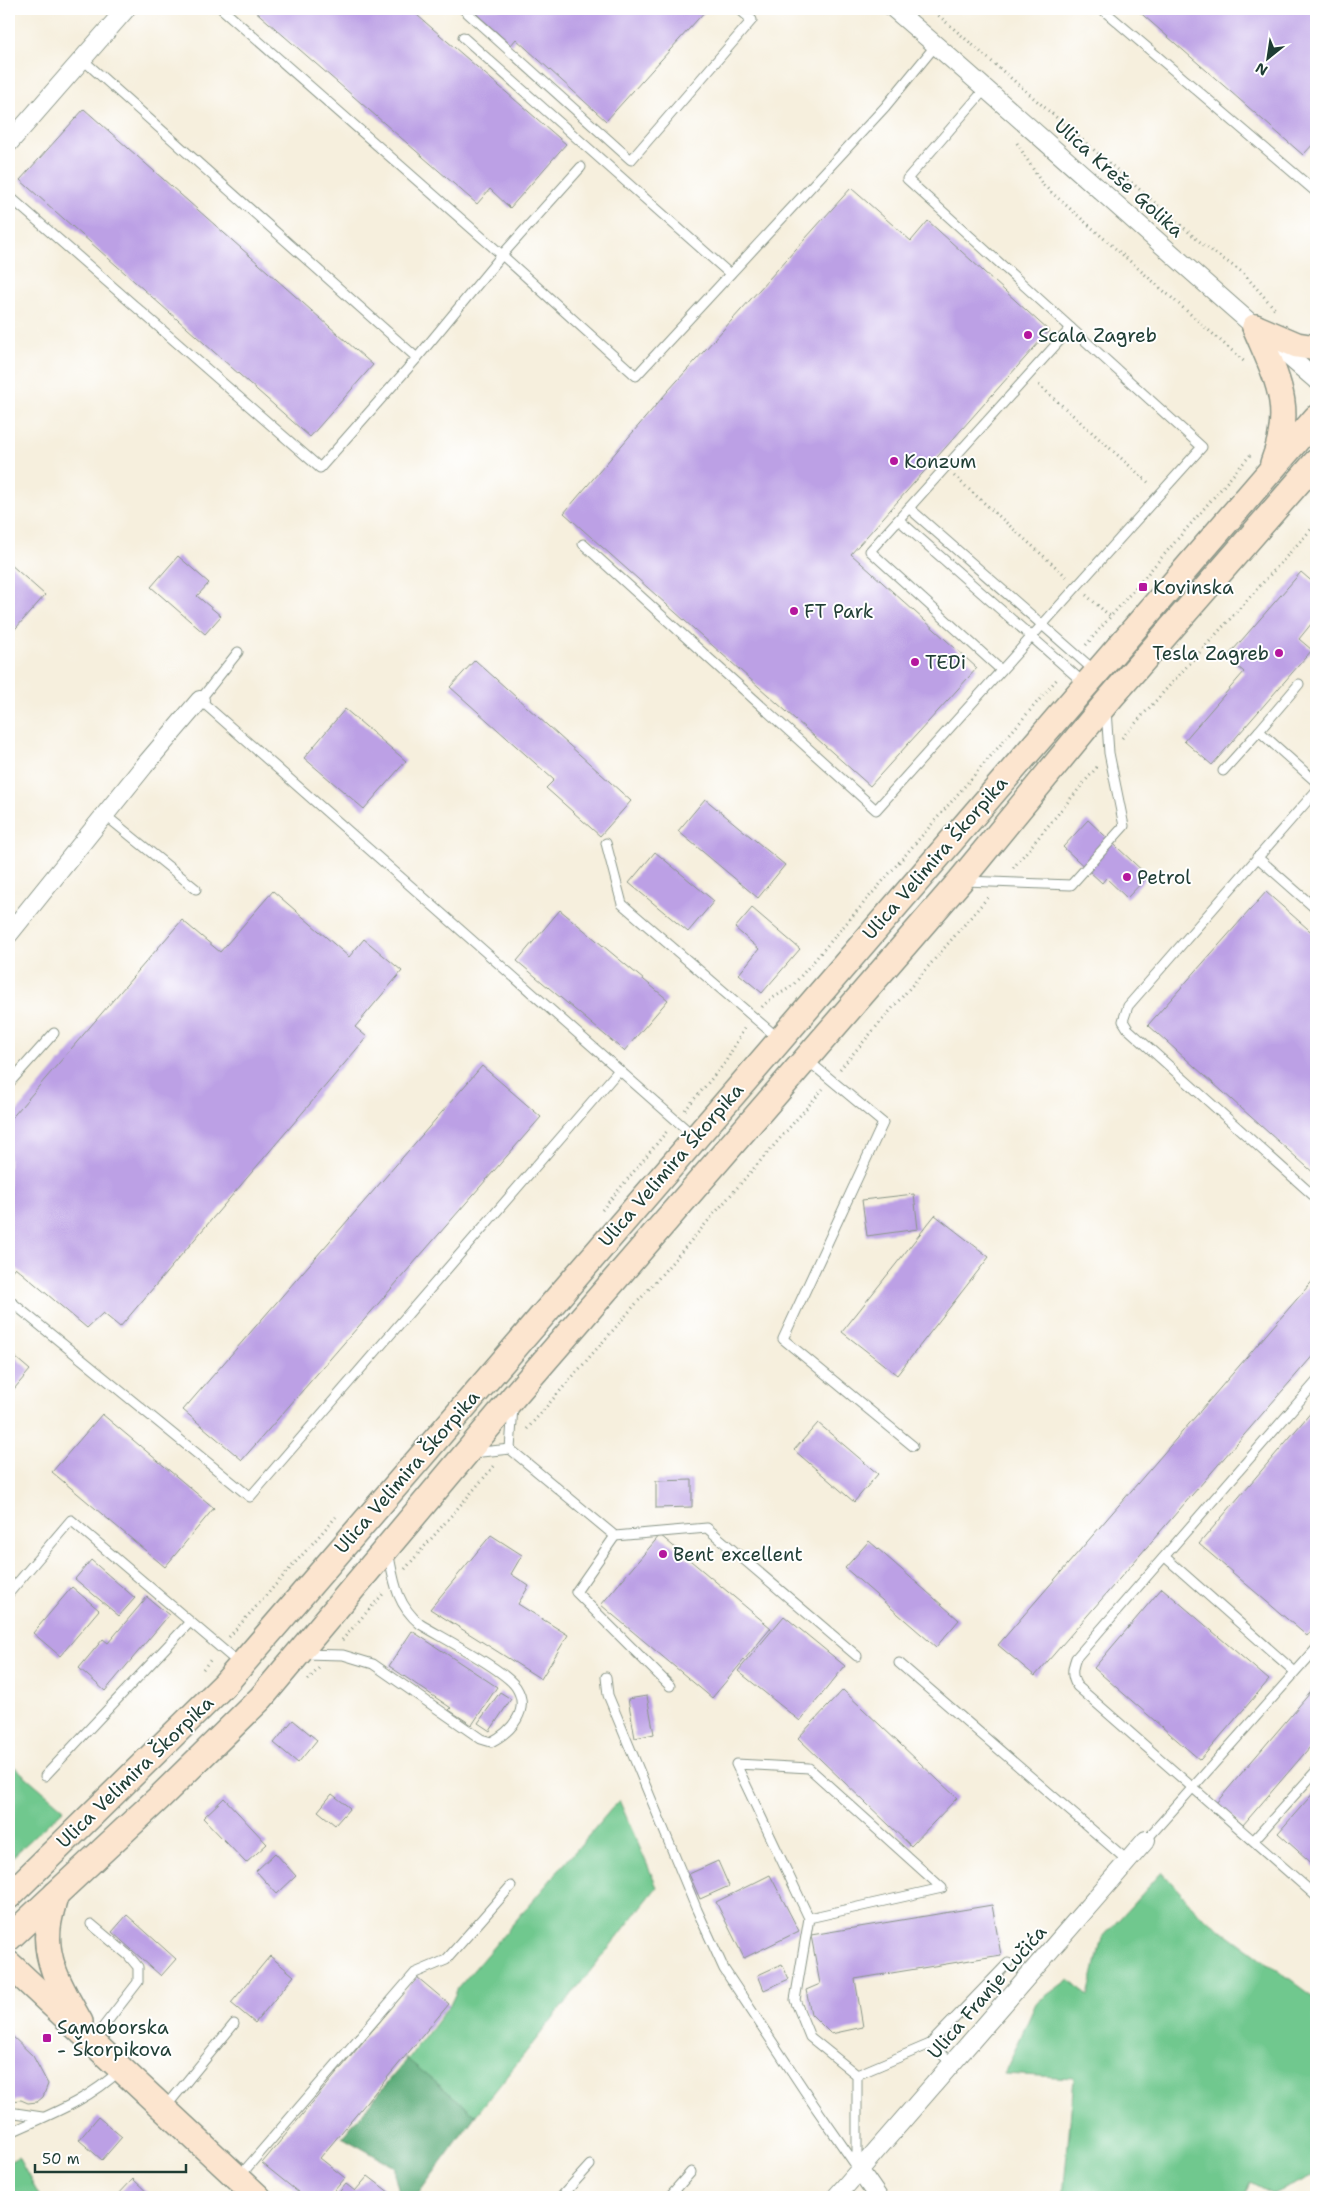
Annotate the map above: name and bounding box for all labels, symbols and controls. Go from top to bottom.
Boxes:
north arrow [1242,32,1292,82]
text: N [1252,59,1271,80]
street label: Ulica Kreše Golika [1049,113,1189,243]
place label: Scala Zagreb [1038,323,1157,348]
marker: Scala Zagreb [1022,329,1034,341]
place label: Konzum [904,449,976,474]
marker: Konzum [888,455,900,467]
place label: Kovinska [1153,575,1234,600]
marker: Kovinska [1137,581,1149,593]
place label: FT Park [804,599,874,624]
marker: FT Park [788,605,800,617]
place label: Tesla Zagreb [1152,641,1269,666]
marker: Tesla Zagreb [1273,647,1285,659]
place label: TEDi [925,650,966,675]
marker: TEDi [909,656,921,668]
street label: Ulica Velimira Škorpika [856,770,1013,945]
place label: Petrol [1137,865,1191,890]
marker: Petrol [1121,871,1133,883]
street label: Ulica Velimira Škorpika [592,1077,749,1252]
street label: Ulica Velimira Škorpika [328,1384,485,1559]
place label: Bent excellent [673,1542,803,1567]
marker: Bent excellent [657,1548,669,1560]
street label: Ulica Velimira Škorpika [50,1690,219,1854]
street label: Ulica Franje Lučića [922,1920,1052,2064]
place label: Samoborska - Škorpikova [57,2015,172,2062]
marker: Samoborska - Škorpikova [41,2032,53,2044]
scale bar [35,2141,186,2173]
text: 50 m [42,2149,80,2169]

